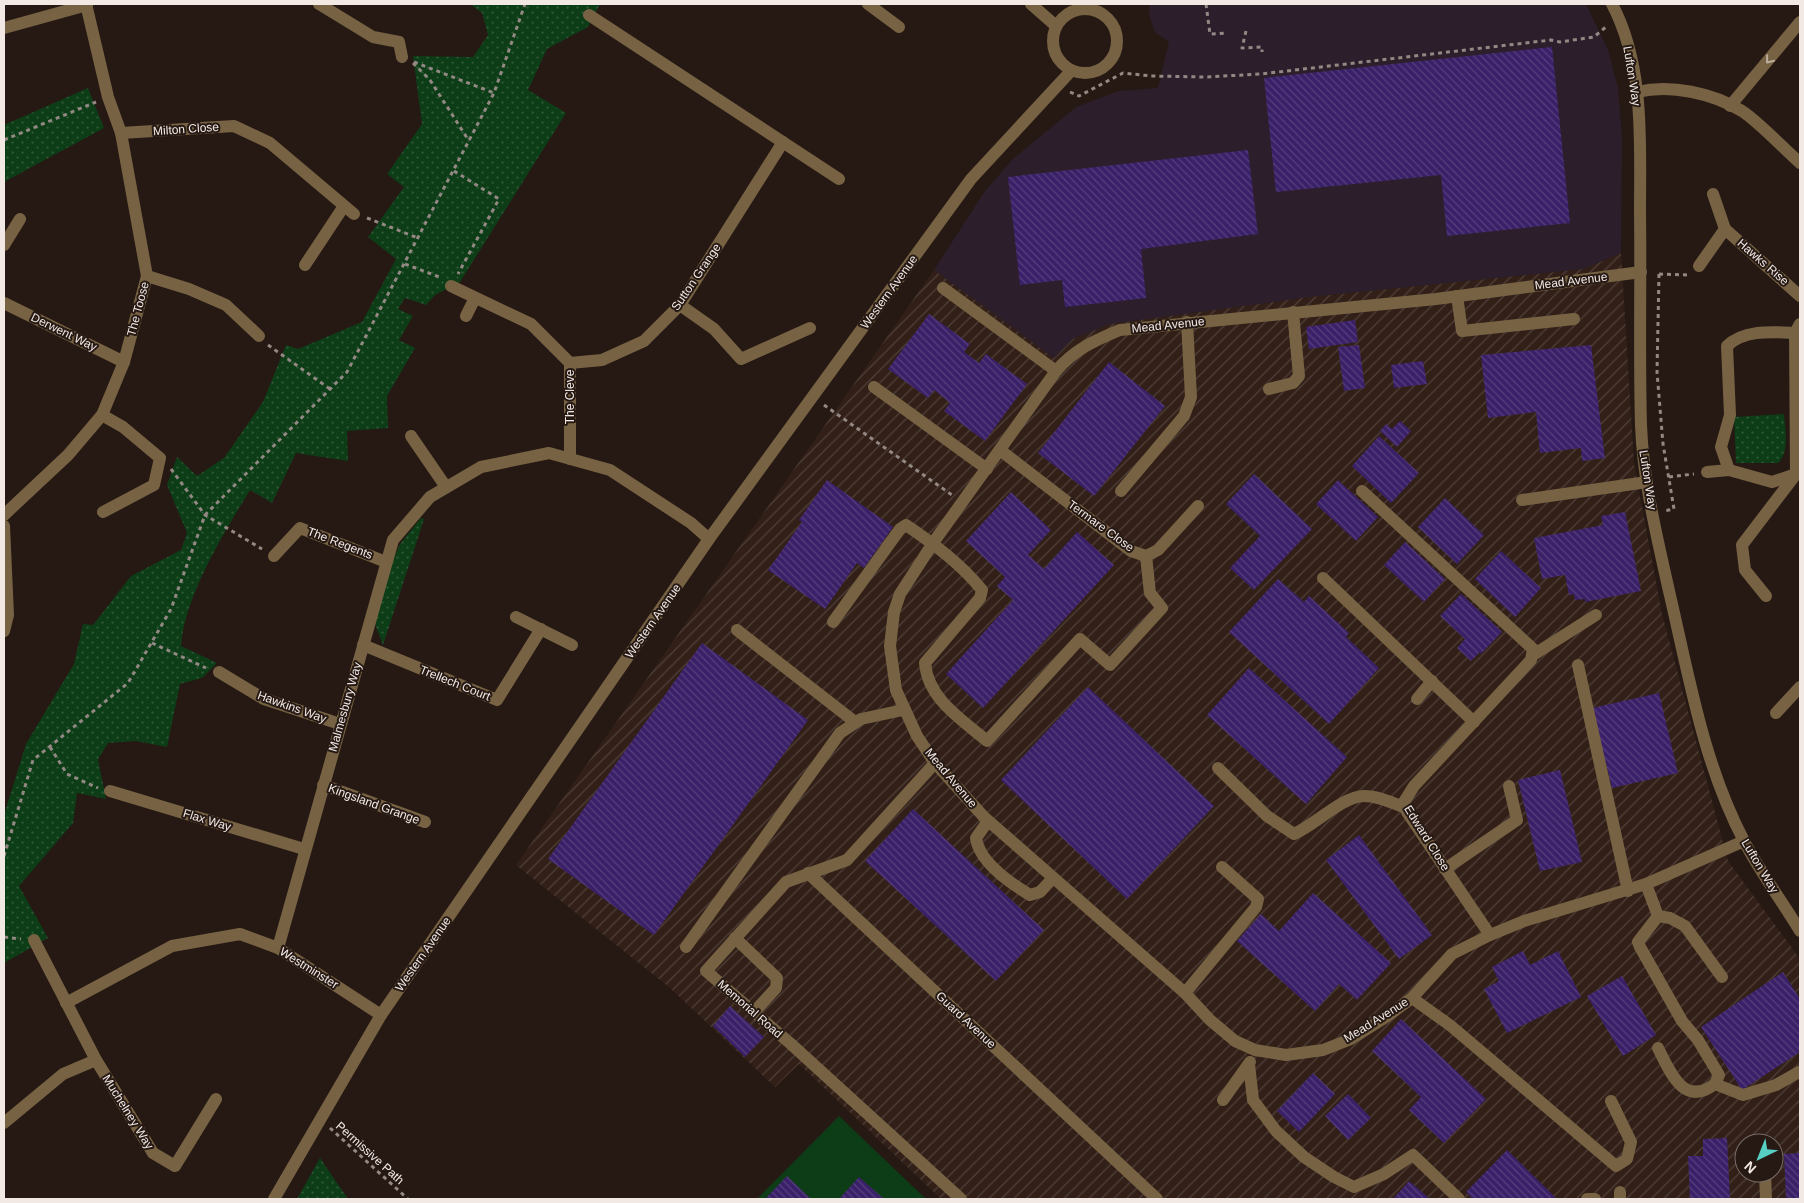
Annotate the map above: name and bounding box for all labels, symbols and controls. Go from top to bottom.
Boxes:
street label: Lufton Way [1620,45,1644,107]
one-way arrow [1766,54,1775,63]
street label: Milton Close [153,120,220,138]
street label: Hawks Rise [1734,236,1792,288]
street label: Sutton Grange [668,240,724,313]
street label: Western Avenue [858,252,921,332]
street label: Mead Avenue [1534,270,1608,292]
street label: The Toose [124,280,152,338]
street label: Derwent Way [29,310,99,354]
street label: Mead Avenue [1131,314,1205,336]
street label: The Cleve [563,369,577,424]
street label: Lufton Way [1636,449,1660,511]
street label: Termare Close [1065,497,1137,555]
street label: The Regents [305,524,375,562]
street label: Western Avenue [622,581,684,661]
street label: Malmesbury Way [326,661,364,753]
street label: Trellech Court [418,662,493,704]
street label: Hawkins Way [256,688,328,726]
street label: Mead Avenue [922,745,980,811]
street label: Kingsland Grange [326,781,422,827]
street label: Edward Close [1401,803,1453,874]
street label: Flax Way [181,806,233,834]
street label: Lufton Way [1738,837,1782,895]
street label: Western Avenue [392,914,454,994]
street label: Westminster [277,944,341,992]
street label: Memorial Road [715,977,785,1041]
street label: Guard Avenue [933,989,999,1051]
street label: Mead Avenue [1341,995,1411,1045]
street label: Muchelney Way [100,1072,156,1152]
street label: Permissive Path [333,1119,407,1187]
north arrow [1734,1133,1784,1183]
text: N [1741,1158,1759,1177]

